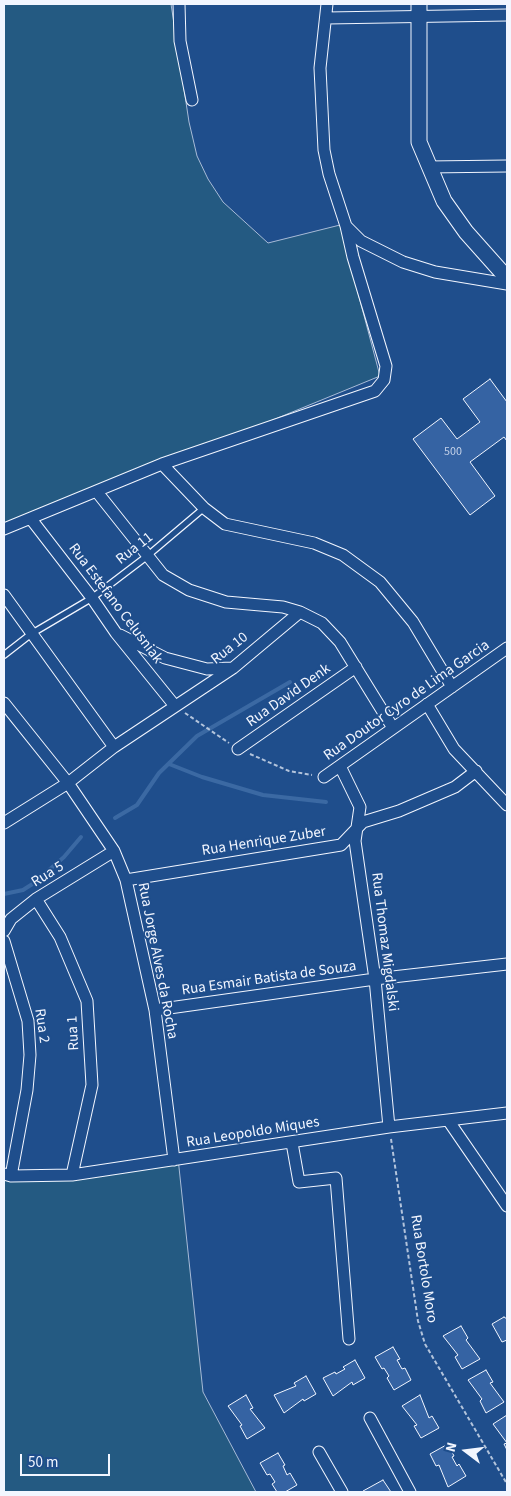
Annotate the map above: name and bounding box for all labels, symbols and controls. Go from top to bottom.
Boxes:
house number: 500 [444,445,462,459]
street label: Rua 11 [113,529,157,569]
street label: Rua Estefano Celusniak [64,540,166,668]
street label: Rua 10 [208,629,252,669]
street label: Rua Doutor Cyro de Lima Garcia [321,637,493,765]
street label: Rua David Denk [244,660,334,732]
street label: Rua Henrique Zuber [201,823,327,861]
street label: Rua 5 [29,858,67,892]
street label: Rua Thomaz Migdalski [367,871,401,1013]
street label: Rua Jorge Alves da Rocha [133,881,181,1041]
street label: Rua Esmair Batista de Souza [180,958,358,1000]
street label: Rua 2 [30,1008,52,1044]
street label: Rua 1 [64,1015,84,1051]
street label: Rua Leopoldo Miques [185,1114,321,1152]
street label: Rua Bortolo Moro [406,1213,440,1325]
north arrow [441,1426,491,1476]
text: N [441,1440,462,1454]
scale bar [22,1444,112,1476]
text: 50 m [28,1452,58,1473]

